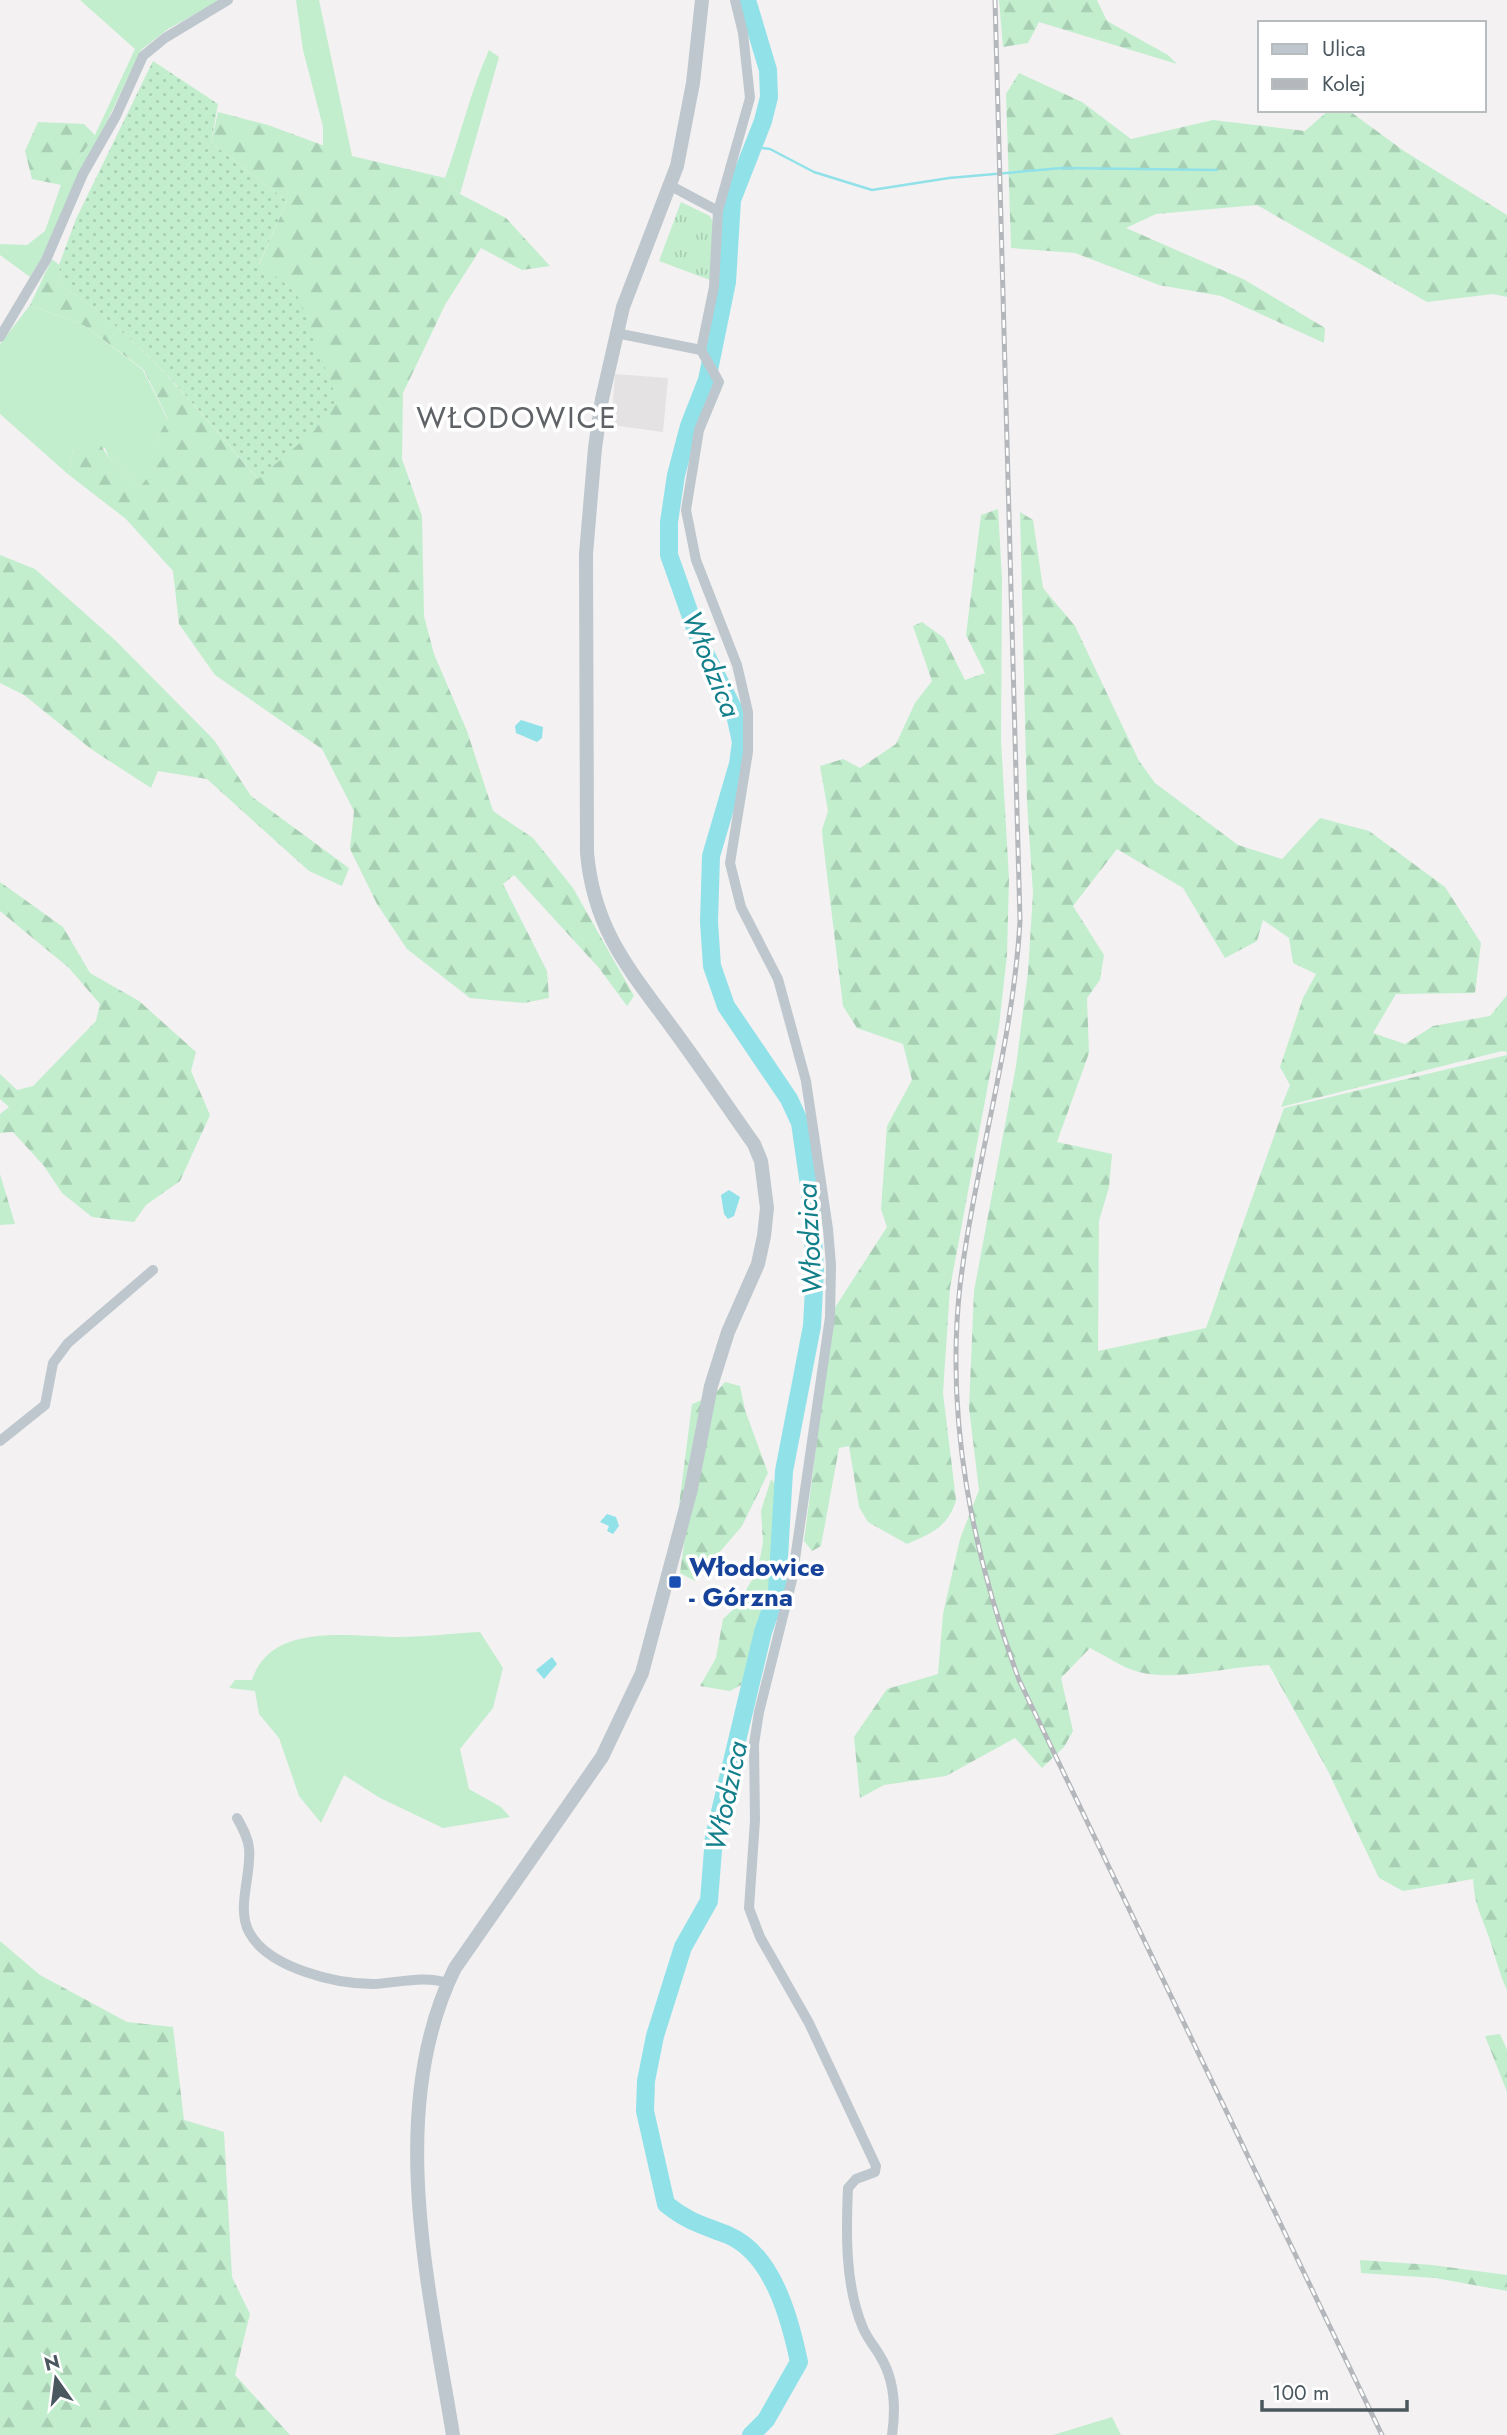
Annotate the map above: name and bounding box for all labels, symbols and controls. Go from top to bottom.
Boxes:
legend [1258,21,1486,112]
text: Ulica [1322,34,1366,64]
text: Kolej [1322,69,1366,99]
district label: WŁODOWICE [416,396,618,439]
water label: Włodzica [672,605,752,724]
water label: Włodzica [786,1182,833,1296]
place label: Włodowice - Górzna [689,1548,825,1616]
marker: Włodowice - Górzna [667,1574,683,1590]
water label: Włodzica [695,1737,758,1855]
north arrow [21,2344,91,2414]
text: N [41,2348,63,2378]
scale bar [1262,2368,1407,2412]
text: 100 m [1272,2378,1329,2408]

